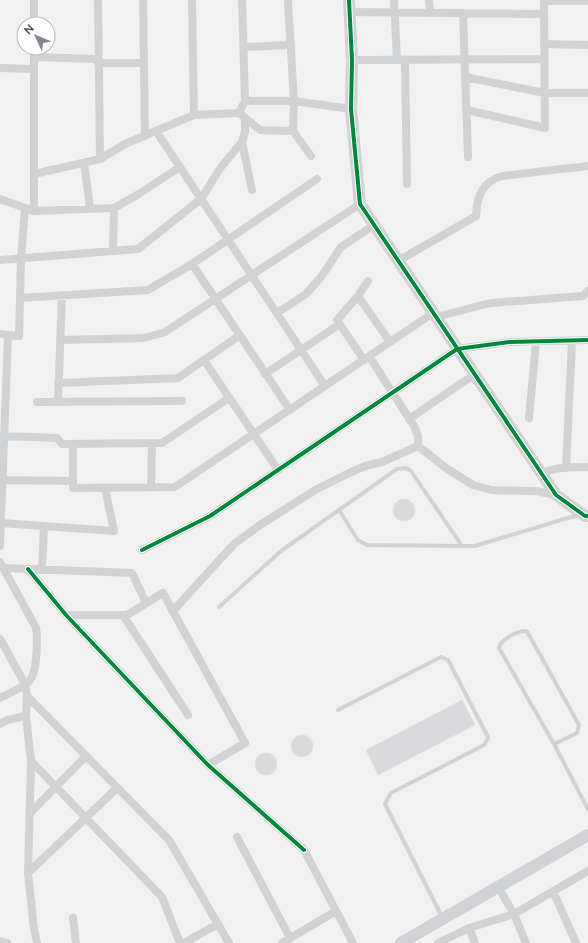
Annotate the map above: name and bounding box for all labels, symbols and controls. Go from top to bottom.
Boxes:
north arrow [16,16,56,56]
text: N [22,22,37,37]

